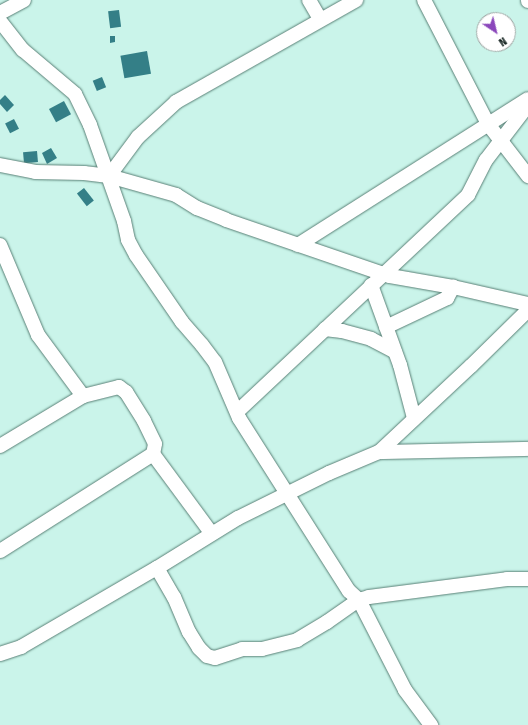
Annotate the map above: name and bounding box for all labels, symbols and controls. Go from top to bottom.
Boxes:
north arrow [476,12,516,52]
text: N [496,34,509,49]

